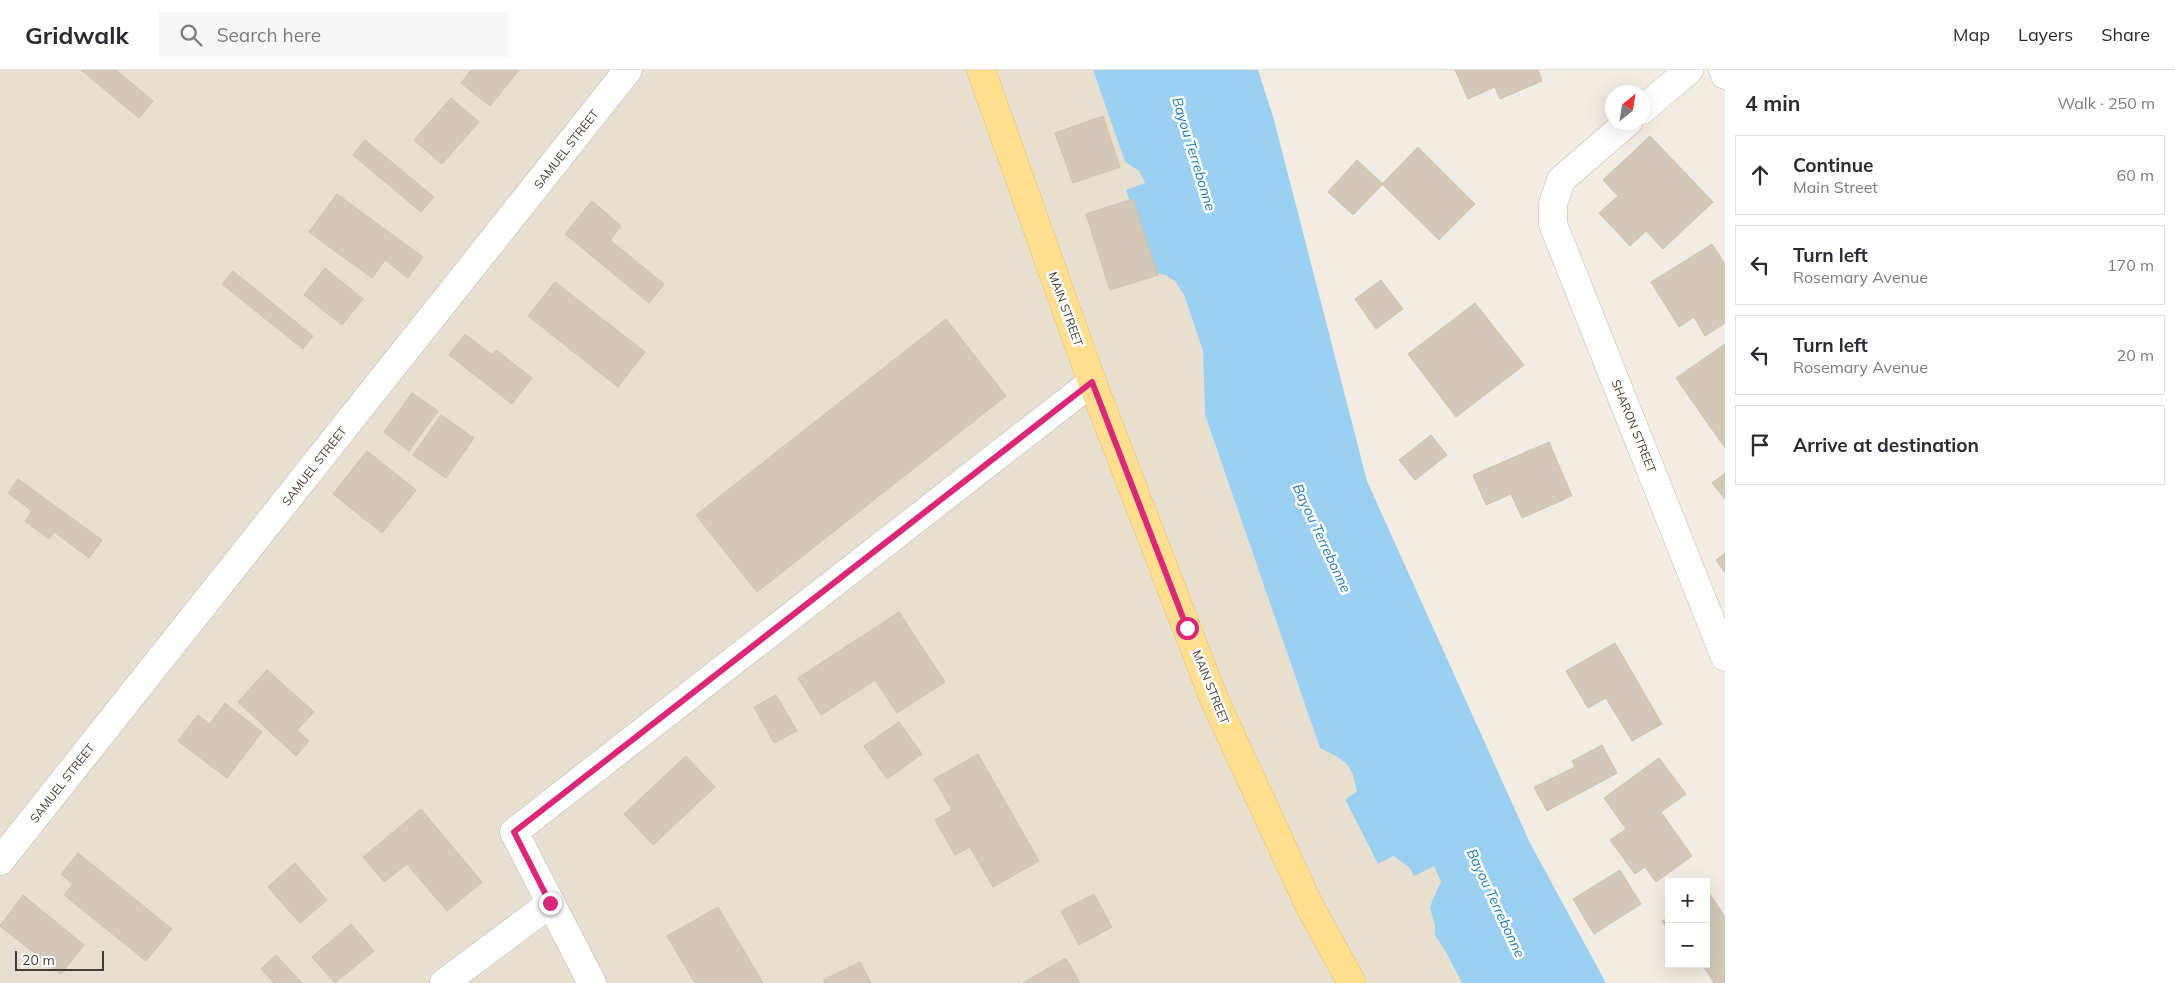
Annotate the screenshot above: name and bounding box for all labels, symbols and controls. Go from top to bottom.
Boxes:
search box [159,12,509,57]
text: Gridwalk [25,20,129,50]
icon: search [177,21,205,49]
text: Search here [217,23,321,47]
text: Map [1953,23,1990,46]
text: Layers [2018,23,2073,46]
text: Share [2101,23,2150,46]
north arrow [1605,85,1650,130]
text: 4 min [1745,90,1800,116]
text: Walk · 250 m [2057,93,2155,113]
water label: Bayou Terrebonne [1168,95,1220,213]
street label: SAMUEL STREET [530,106,602,191]
text: Continue [1793,153,1873,177]
icon: ahead [1746,161,1774,189]
text: 60 m [2117,165,2154,185]
text: Main Street [1793,177,1878,197]
text: Turn left [1793,243,1868,267]
icon: left [1746,251,1774,279]
text: 170 m [2107,255,2154,275]
text: Rosemary Avenue [1793,267,1928,287]
street label: MAIN STREET [1046,270,1087,349]
text: Turn left [1793,333,1868,357]
icon: left [1746,341,1774,369]
text: 20 m [2117,345,2154,365]
text: Rosemary Avenue [1793,357,1928,377]
street label: SHARON STREET [1608,377,1660,475]
street label: SAMUEL STREET [278,423,350,508]
icon: arrive [1746,431,1774,459]
text: Arrive at destination [1793,433,1979,457]
water label: Bayou Terrebonne [1289,481,1355,596]
route start [1176,617,1199,640]
street label: MAIN STREET [1189,648,1233,727]
street label: SAMUEL STREET [26,740,98,825]
water label: Bayou Terrebonne [1463,846,1529,961]
map controls [1665,878,1710,968]
button: + [1665,878,1710,923]
route end [539,892,562,915]
button: − [1665,923,1710,968]
scale bar [15,948,104,971]
text: 20 m [22,951,55,969]

